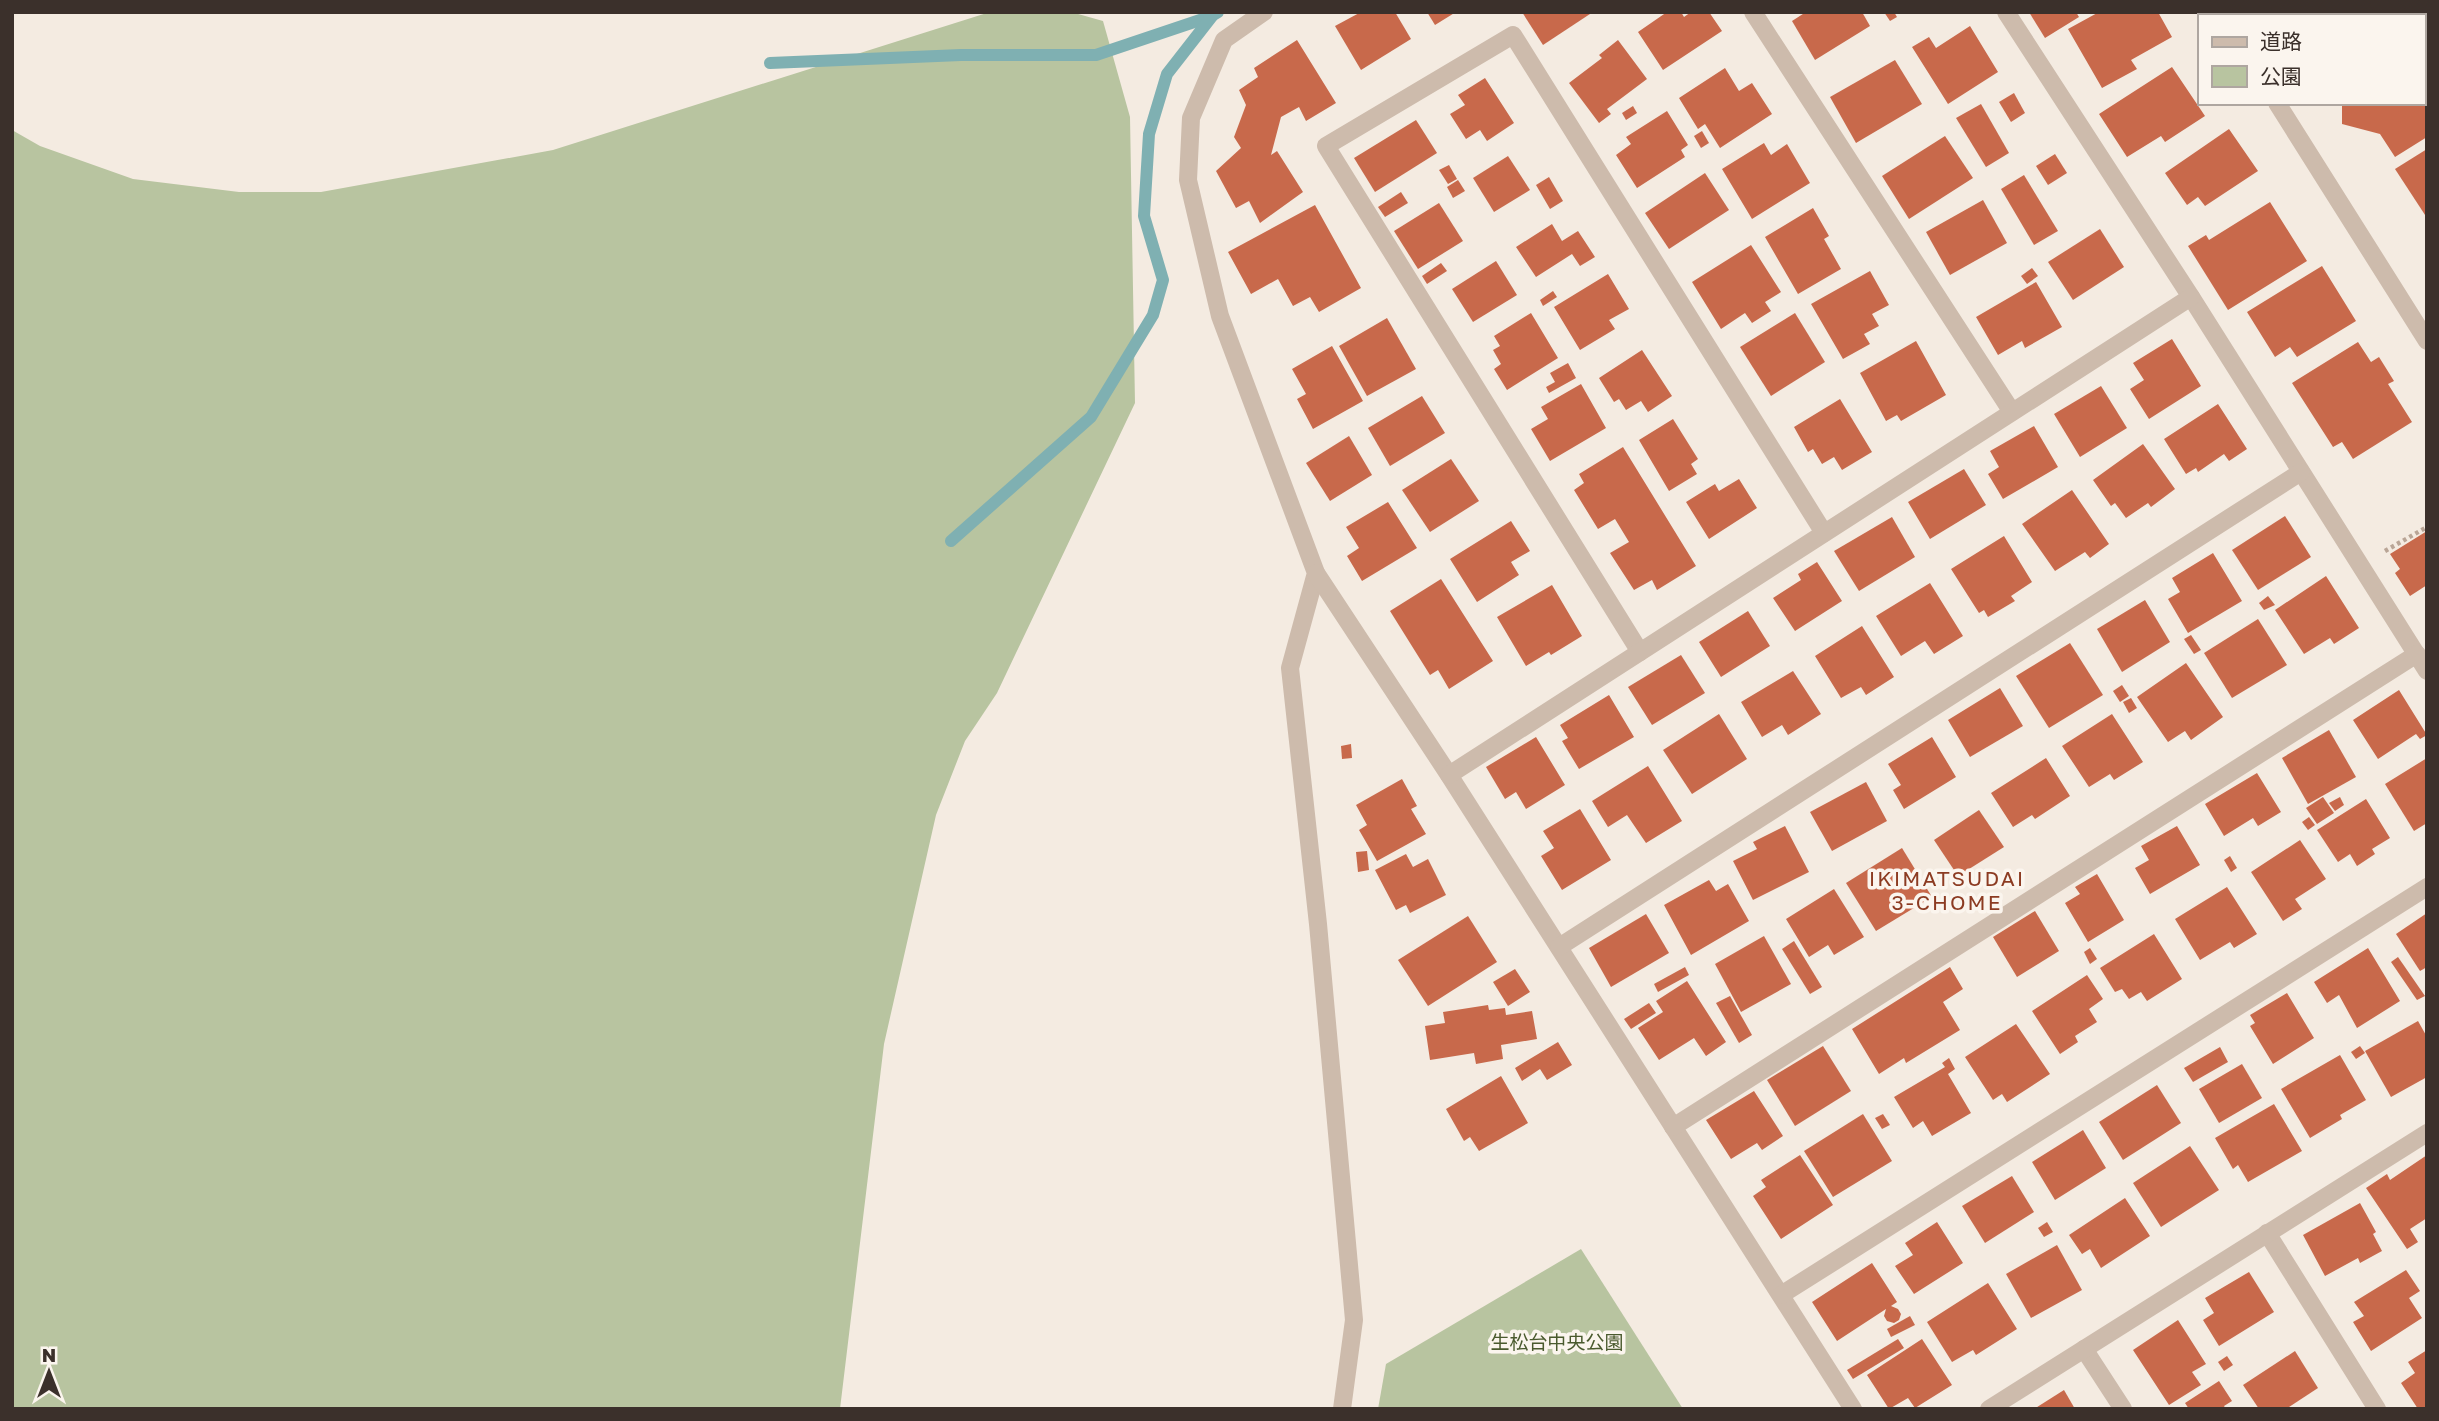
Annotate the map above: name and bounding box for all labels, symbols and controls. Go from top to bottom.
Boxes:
legend [2198,14,2425,105]
text: 道路 [2260,28,2302,54]
text: 公園 [2260,63,2302,89]
district label: IKIMATSUDAI 3-CHOME [1869,865,2025,915]
park label: 生松台中央公園 [1490,1330,1624,1353]
north arrow [14,1337,84,1407]
text: N [42,1343,56,1366]

